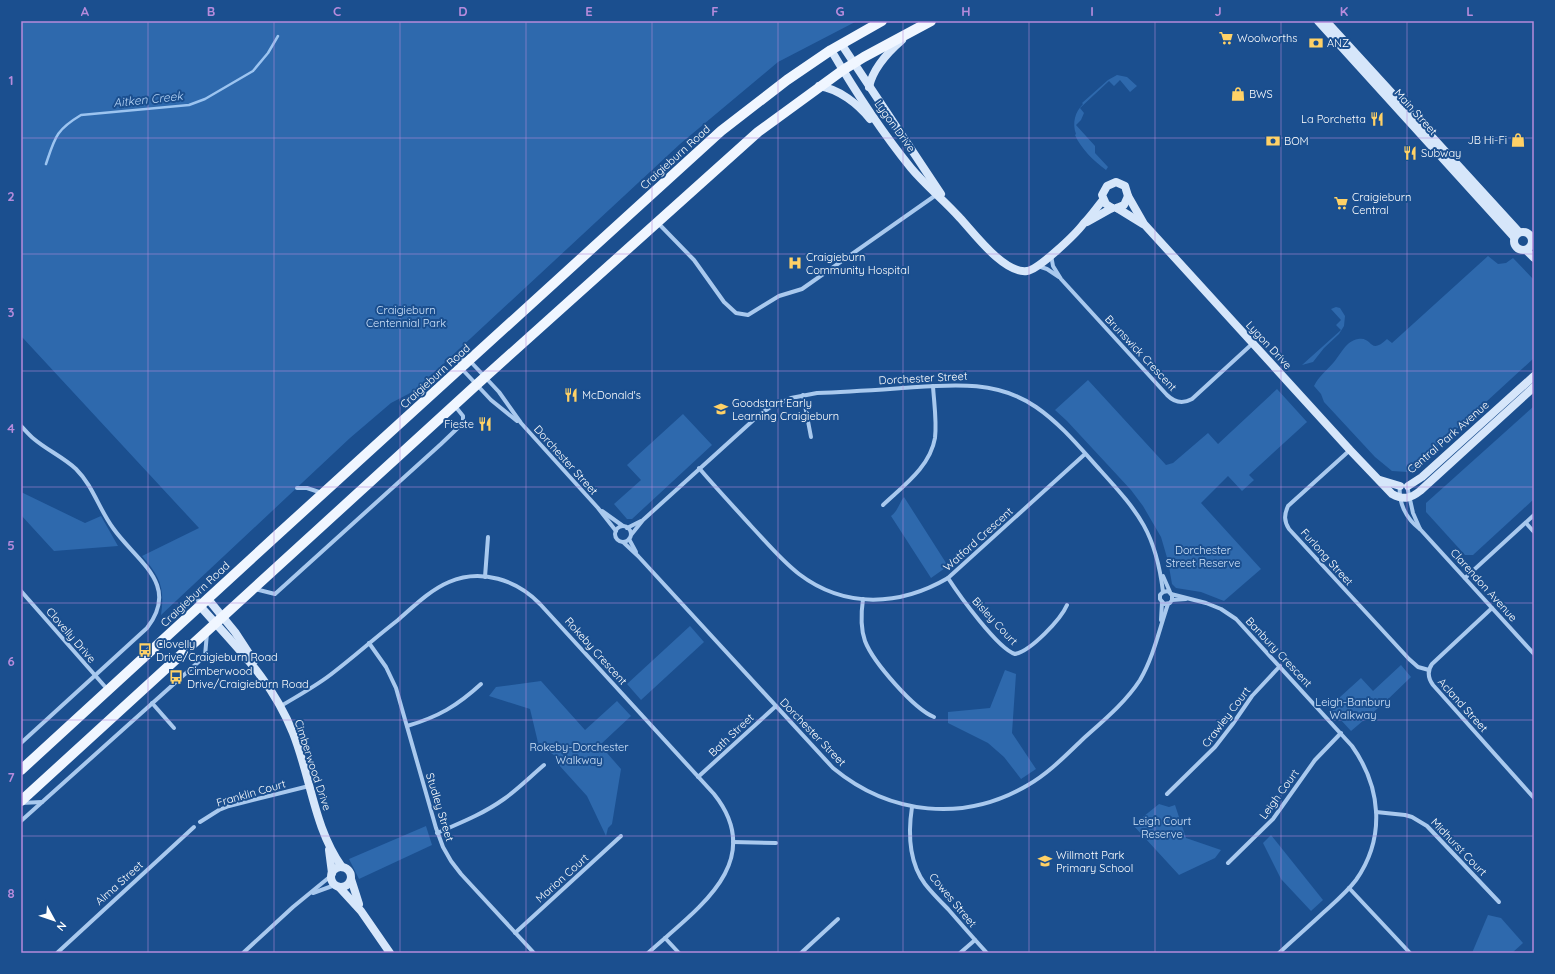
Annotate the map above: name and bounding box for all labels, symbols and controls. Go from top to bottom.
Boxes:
text: A [81,3,90,19]
text: B [207,3,215,19]
text: C [333,3,341,19]
text: D [458,3,468,19]
text: E [585,3,593,19]
text: F [711,3,719,19]
text: G [835,3,845,19]
text: H [961,3,971,19]
text: I [1090,3,1094,19]
text: J [1214,3,1222,19]
text: K [1340,3,1349,19]
text: L [1466,3,1474,19]
supermarket icon: Woolworths [1218,30,1234,46]
place label: Woolworths [1237,31,1297,45]
bank icon: ANZ [1308,35,1324,51]
place label: ANZ [1327,36,1349,50]
text: 1 [8,72,14,88]
shop icon: BWS [1230,86,1246,102]
street label: Main Street [1392,86,1441,138]
place label: BWS [1249,87,1273,101]
water label: Aitken Creek [113,88,185,110]
street label: Lygon Drive [871,97,919,155]
restaurant icon: La Porchetta [1369,111,1385,127]
place label: La Porchetta [1301,112,1366,126]
street label: Craigieburn Road [637,122,713,192]
shop icon: JB Hi-Fi [1510,132,1526,148]
bank icon: BOM [1265,133,1281,149]
place label: JB Hi-Fi [1467,133,1507,147]
place label: BOM [1284,134,1309,148]
restaurant icon: Subway [1402,145,1418,161]
place label: Subway [1421,146,1461,160]
text: 2 [7,188,15,204]
place label: Craigieburn Central [1352,190,1411,217]
supermarket icon: Craigieburn Central [1333,195,1349,211]
place label: Craigieburn Community Hospital [806,250,910,277]
hospital icon: Craigieburn Community Hospital [787,255,803,271]
park label: Craigieburn Centennial Park [366,303,446,330]
text: 3 [8,304,15,320]
street label: Brunswick Crescent [1102,312,1180,394]
street label: Lygon Drive [1243,318,1295,372]
street label: Craigieburn Road [397,341,473,411]
street label: Dorchester Street [878,369,968,387]
restaurant icon: McDonald's [563,387,579,403]
place label: McDonald's [582,388,641,402]
place label: Goodstart Early Learning Craigieburn [732,396,839,423]
street label: Central Park Avenue [1404,398,1492,476]
school or university icon: Goodstart Early Learning Craigieburn [713,401,729,417]
restaurant icon: Fieste [477,416,493,432]
place label: Fieste [444,417,474,431]
text: 4 [7,420,15,436]
street label: Dorchester Street [531,422,601,498]
street label: Watford Crescent [940,504,1016,574]
street label: Furlong Street [1298,526,1356,589]
text: 5 [7,537,15,553]
park label: Dorchester Street Reserve [1166,543,1240,570]
street label: Clarendon Avenue [1448,546,1520,624]
street label: Craigieburn Road [157,558,233,630]
street label: Bisley Court [969,594,1021,648]
street label: Clovelly Drive [43,604,99,666]
street label: Rokeby Crescent [562,614,630,688]
street label: Banbury Crescent [1243,614,1315,690]
place label: Clovelly Drive/Craigieburn Road [156,637,278,664]
bus stop icon: Clovelly Drive/Craigieburn Road [137,642,153,658]
text: 6 [7,653,15,669]
place label: Cimberwood Drive/Craigieburn Road [187,664,309,691]
bus stop icon: Cimberwood Drive/Craigieburn Road [168,669,184,685]
street label: Acland Street [1435,675,1491,735]
street label: Crawley Court [1199,684,1253,750]
street label: Dorchester Street [777,695,849,769]
park label: Leigh-Banbury Walkway [1315,695,1391,722]
street label: Bath Street [705,710,757,760]
street label: Cimberwood Drive [292,718,334,812]
park label: Rokeby-Dorchester Walkway [529,740,629,767]
street label: Leigh Court [1256,766,1302,822]
text: 7 [7,769,15,785]
street label: Studley Street [423,771,457,843]
street label: Franklin Court [215,776,287,810]
park label: Leigh Court Reserve [1133,814,1192,841]
street label: Midhurst Court [1428,815,1490,879]
place label: Willmott Park Primary School [1056,848,1133,875]
street label: Marion Court [533,850,592,905]
school or university icon: Willmott Park Primary School [1037,853,1053,869]
street label: Alma Street [92,858,146,908]
street label: Cowes Street [926,870,980,930]
text: 8 [7,885,15,901]
north arrow [34,900,74,940]
text: N [54,919,70,934]

